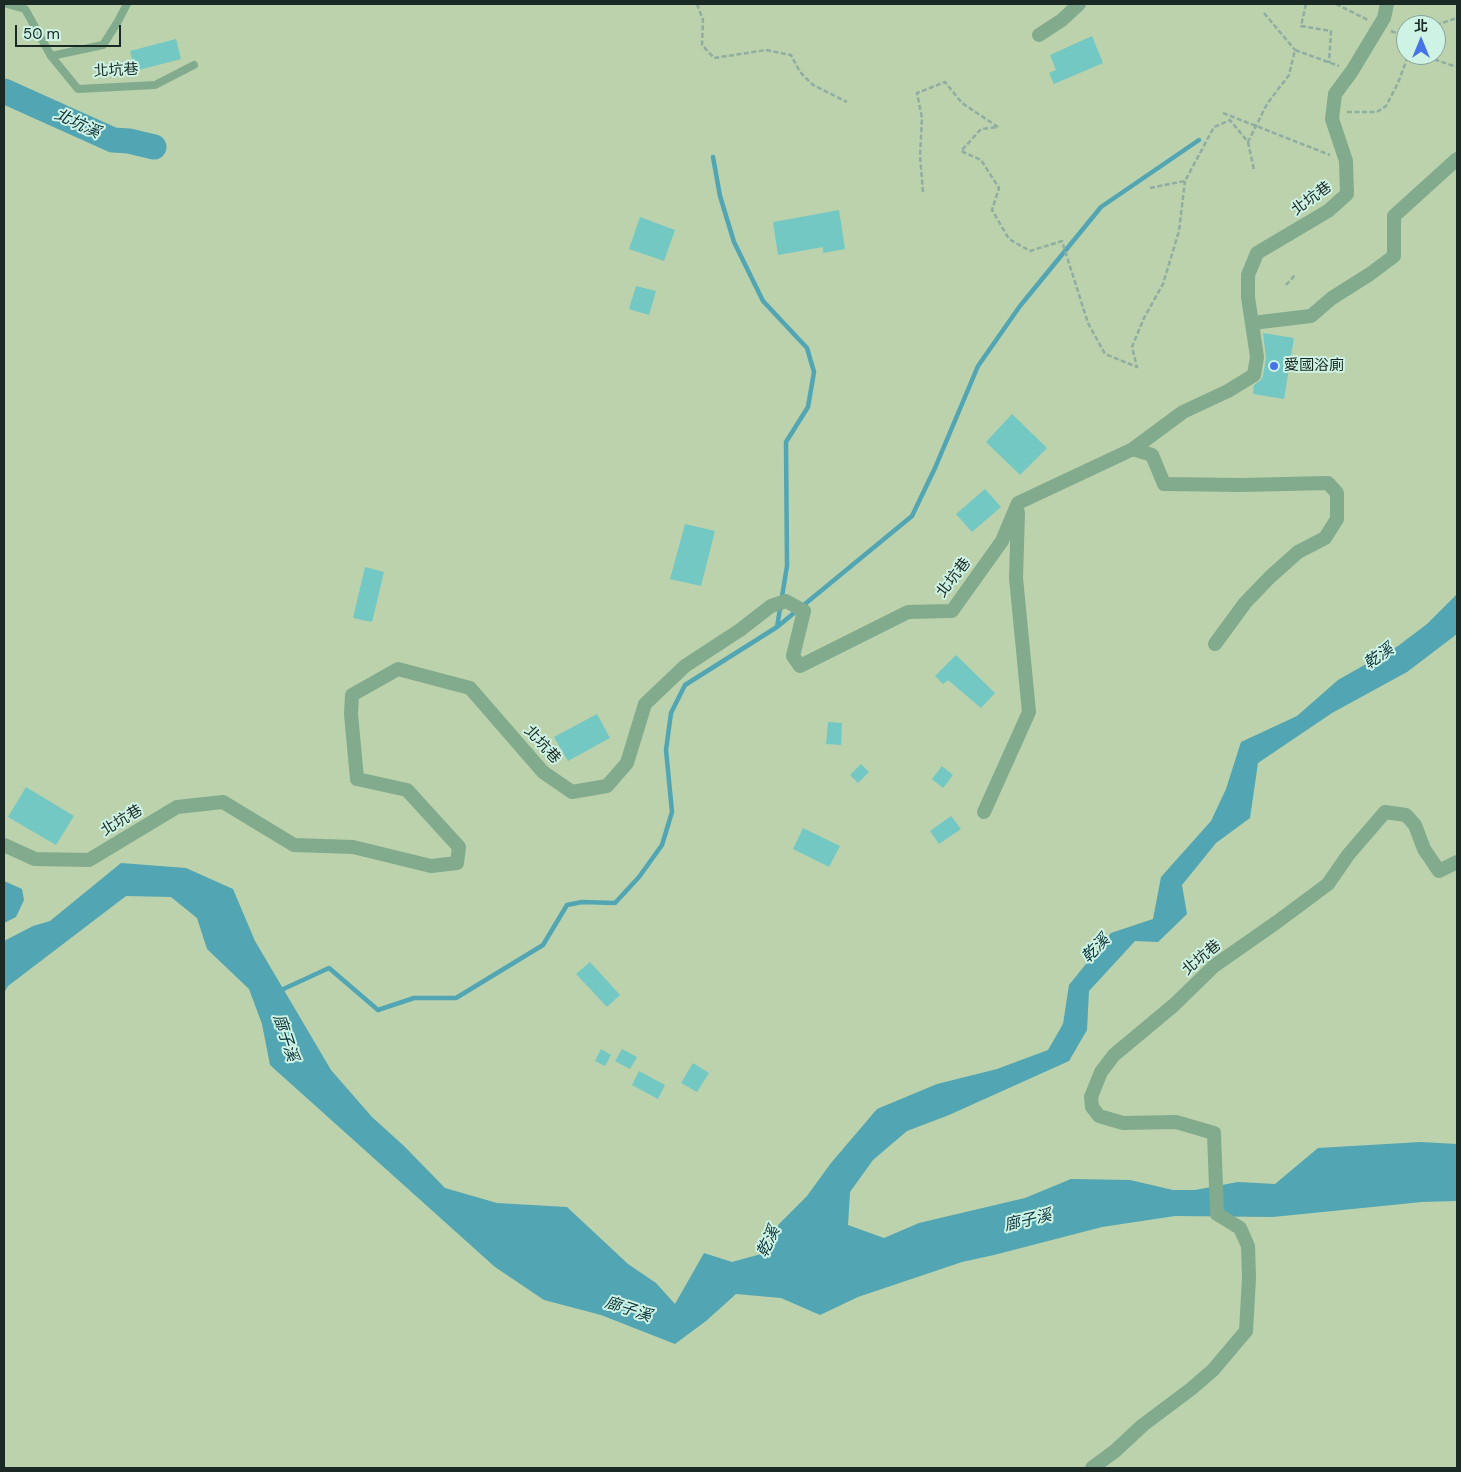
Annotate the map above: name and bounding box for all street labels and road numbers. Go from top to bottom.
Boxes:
street label: 北坑巷 [93,61,139,81]
street label: 北坑巷 [1289,178,1335,220]
street label: 北坑巷 [933,555,975,601]
street label: 北坑巷 [520,722,564,768]
street label: 北坑巷 [98,802,146,840]
street label: 北坑巷 [1179,937,1225,979]

